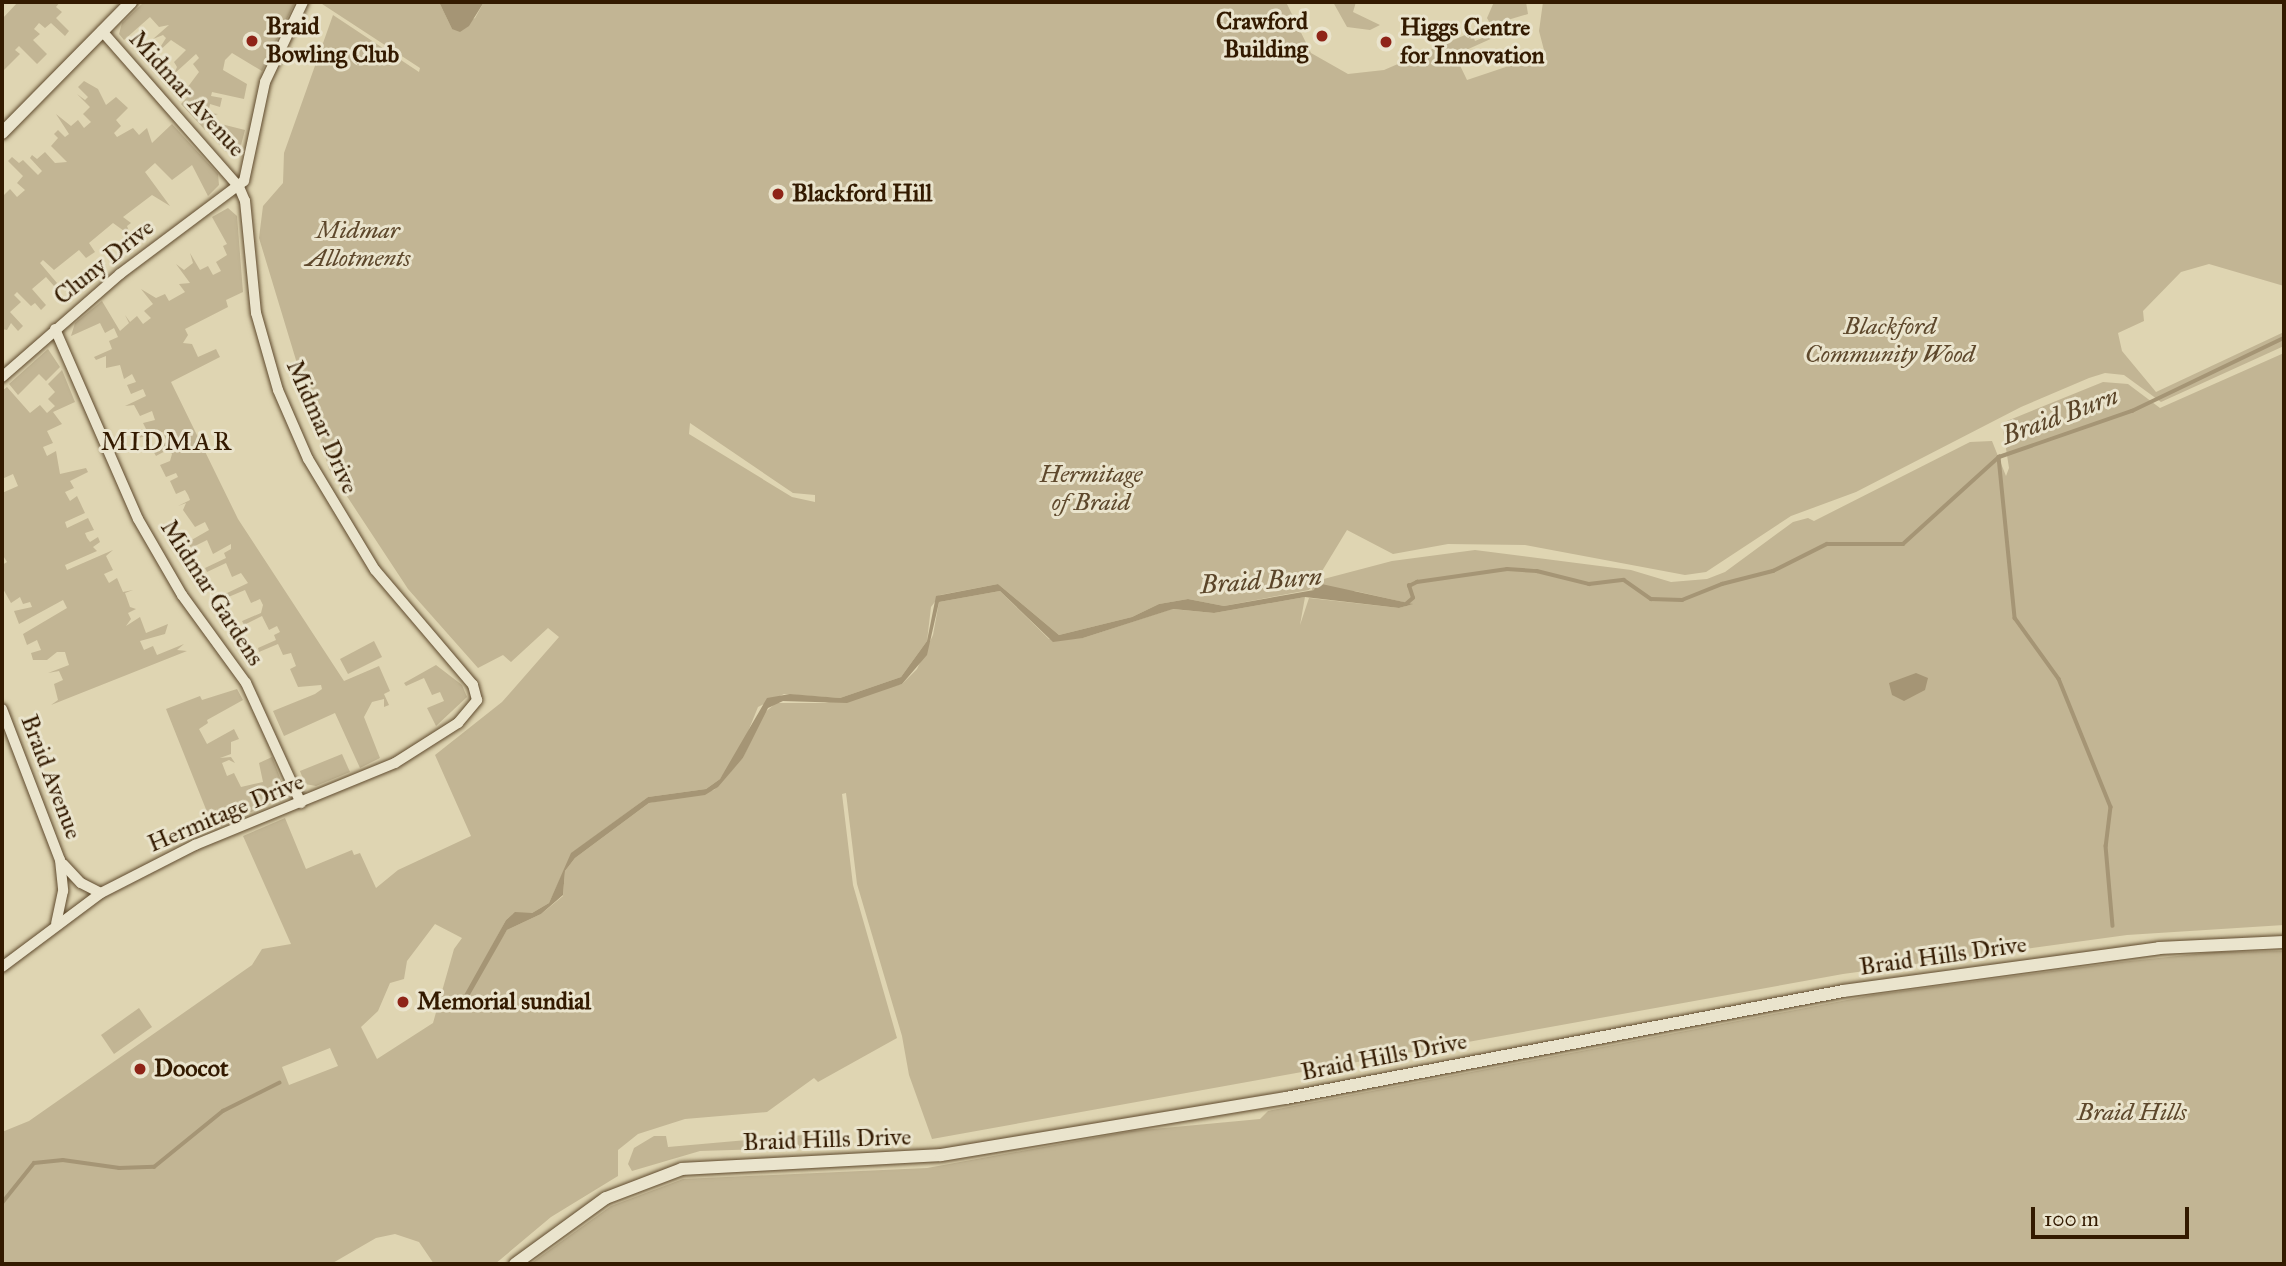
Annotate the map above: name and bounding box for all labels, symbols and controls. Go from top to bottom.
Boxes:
place label: Crawford Building [1216,8,1308,64]
place label: Braid Bowling Club [266,13,399,69]
place label: Higgs Centre for Innovation [1400,14,1544,70]
street label: Midmar Avenue [123,25,251,163]
marker: Crawford Building [1314,28,1330,44]
marker: Braid Bowling Club [244,33,260,49]
marker: Higgs Centre for Innovation [1378,34,1394,50]
place label: Blackford Hill [792,180,932,208]
marker: Blackford Hill [770,186,786,202]
street label: Cluny Drive [48,213,160,311]
park label: Midmar Allotments [306,217,410,273]
park label: Blackford Community Wood [1805,313,1975,369]
street label: Midmar Drive [280,356,364,498]
water label: Braid Burn [1997,380,2123,452]
district label: MIDMAR [101,426,233,458]
park label: Hermitage of Braid [1040,461,1142,517]
street label: Midmar Gardens [154,515,270,671]
water label: Braid Burn [1199,561,1323,601]
street label: Braid Avenue [14,711,88,843]
street label: Hermitage Drive [144,767,308,859]
street label: Braid Hills Drive [1858,930,2028,982]
place label: Memorial sundial [417,988,591,1016]
marker: Memorial sundial [395,994,411,1010]
street label: Braid Hills Drive [1299,1027,1469,1087]
place label: Doocot [154,1055,228,1083]
marker: Doocot [132,1061,148,1077]
park label: Braid Hills [2077,1099,2187,1127]
street label: Braid Hills Drive [742,1123,912,1157]
scale bar [2034,1192,2192,1236]
text: 100 m [2044,1206,2099,1232]

